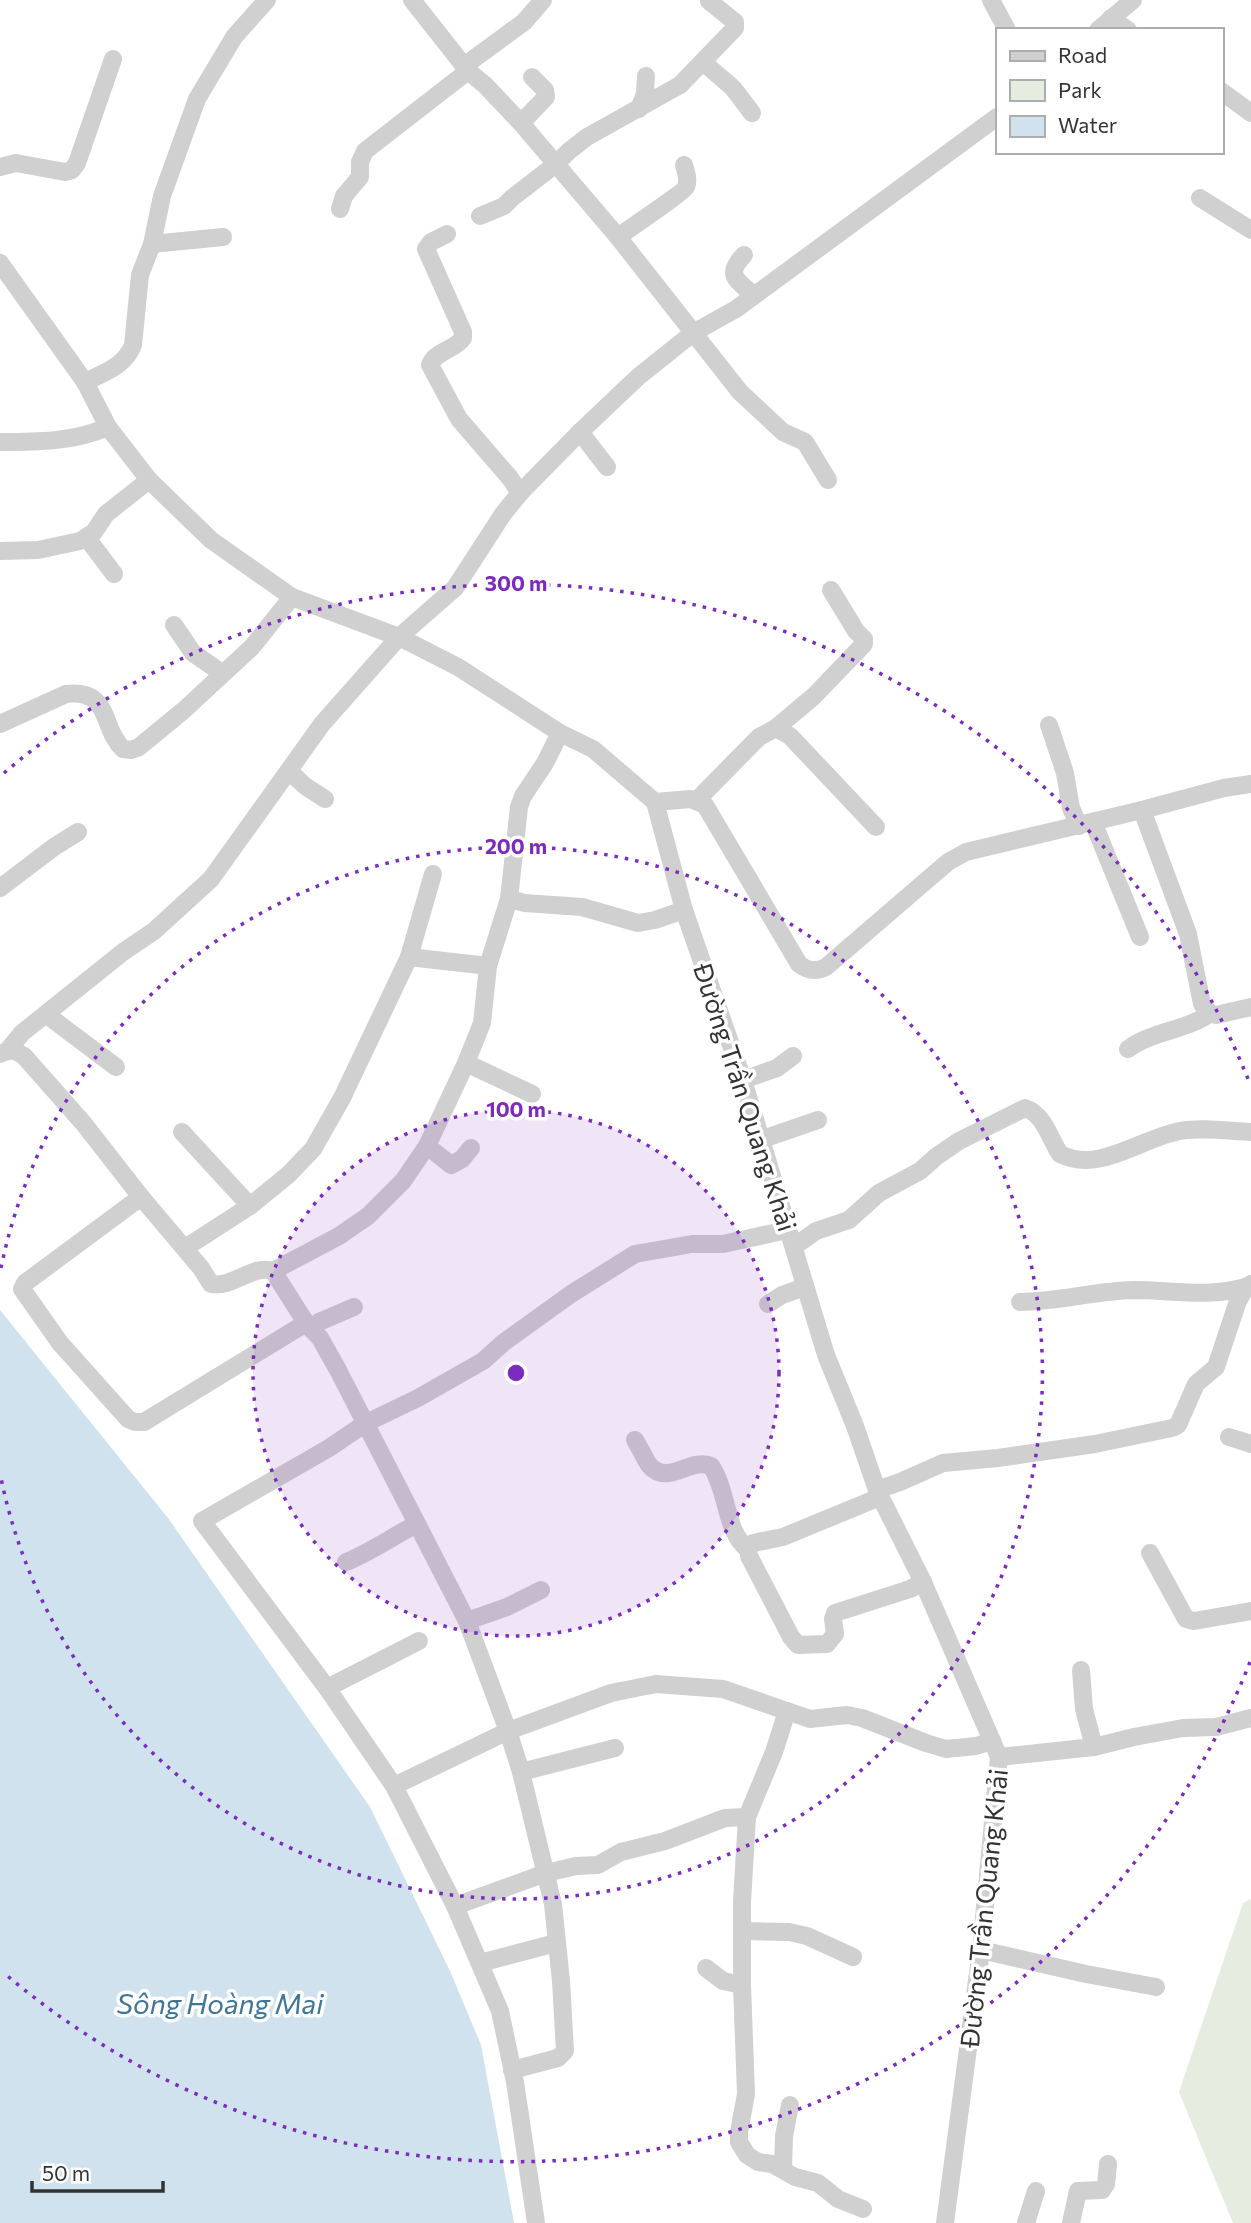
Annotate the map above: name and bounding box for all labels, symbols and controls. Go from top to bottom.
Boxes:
legend [996,28,1223,154]
text: Road [1058,42,1107,67]
text: Park [1058,77,1102,102]
text: Water [1058,112,1117,137]
text: 300 m [485,570,547,595]
text: 200 m [485,833,547,858]
street label: Đường Trần Quang Khải [688,958,804,1235]
text: 100 m [486,1096,546,1121]
centre of rings [504,1361,528,1385]
street label: Đường Trần Quang Khải [953,1767,1013,2050]
water label: Sông Hoàng Mai [117,1986,324,2020]
scale bar [32,2150,163,2194]
text: 50 m [42,2160,90,2185]

